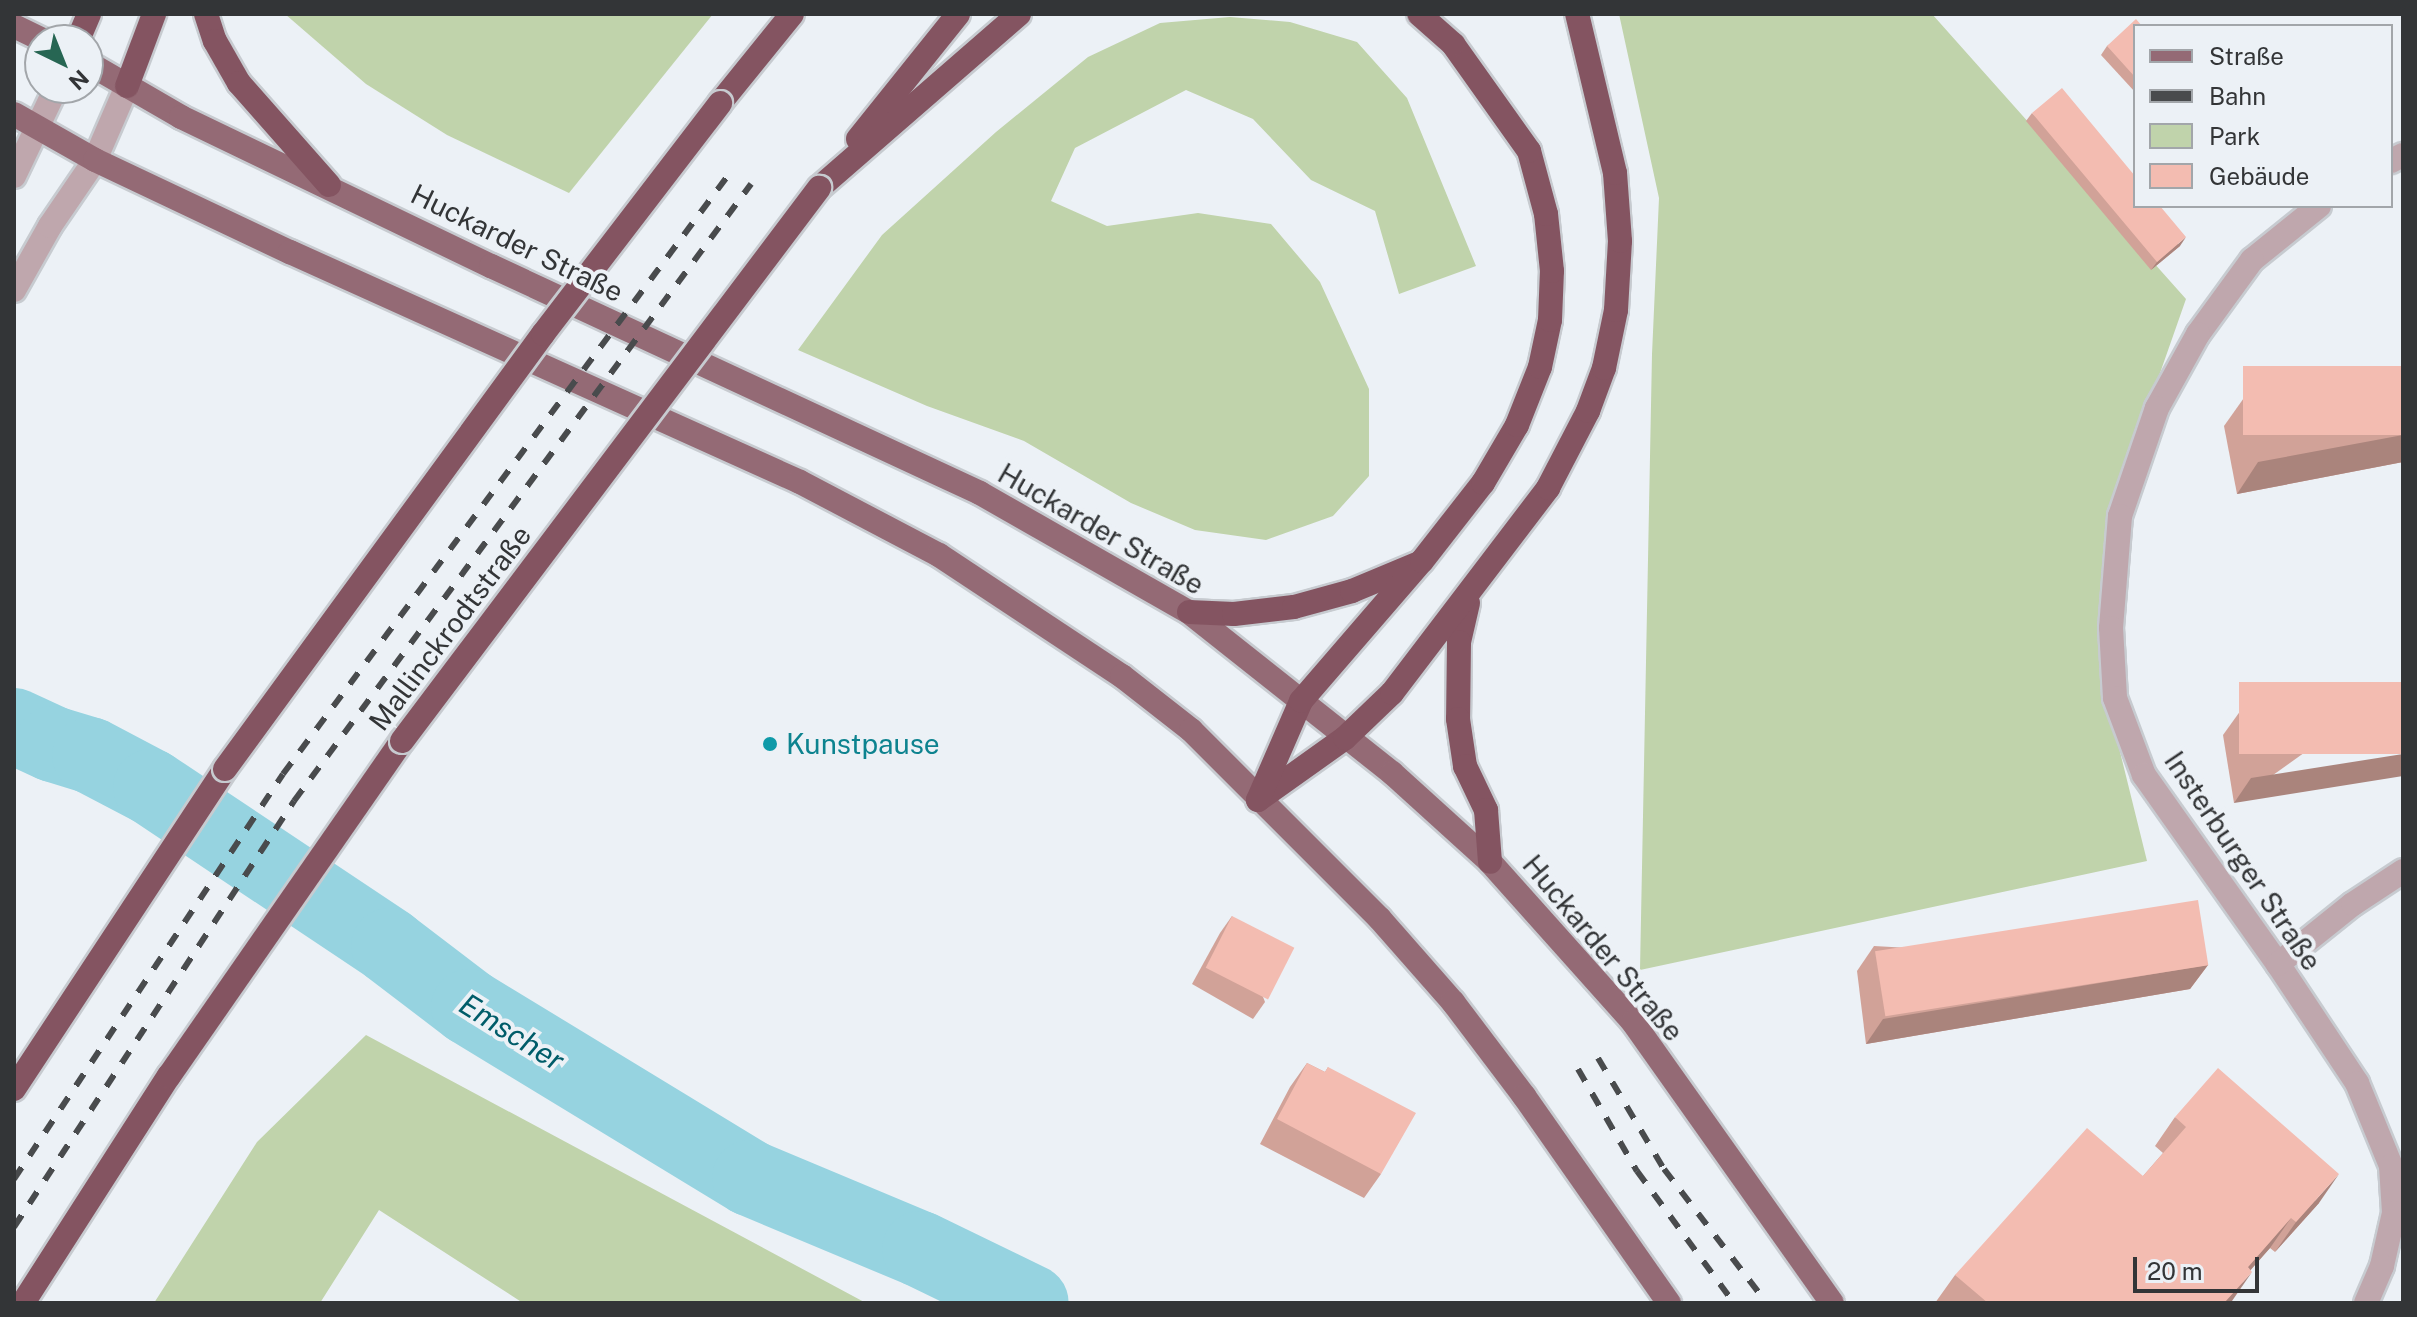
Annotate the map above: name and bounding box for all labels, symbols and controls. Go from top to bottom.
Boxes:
north arrow [24,24,104,104]
legend [2133,24,2393,208]
text: Straße [2209,42,2284,70]
text: N [64,65,94,95]
text: Bahn [2209,82,2266,110]
text: Park [2209,122,2260,150]
text: Gebäude [2209,162,2309,190]
street label: Huckarder Straße [405,177,629,309]
street label: Huckarder Straße [992,456,1210,602]
street label: Mallinckrodtstraße [362,519,538,737]
place label: Kunstpause [786,727,940,761]
marker: Kunstpause [761,735,779,753]
street label: Insterburger Straße [2157,745,2329,977]
street label: Huckarder Straße [1516,848,1690,1048]
water label: Emscher [453,986,571,1078]
scale bar [2137,1241,2263,1291]
text: 20 m [2147,1257,2203,1285]

